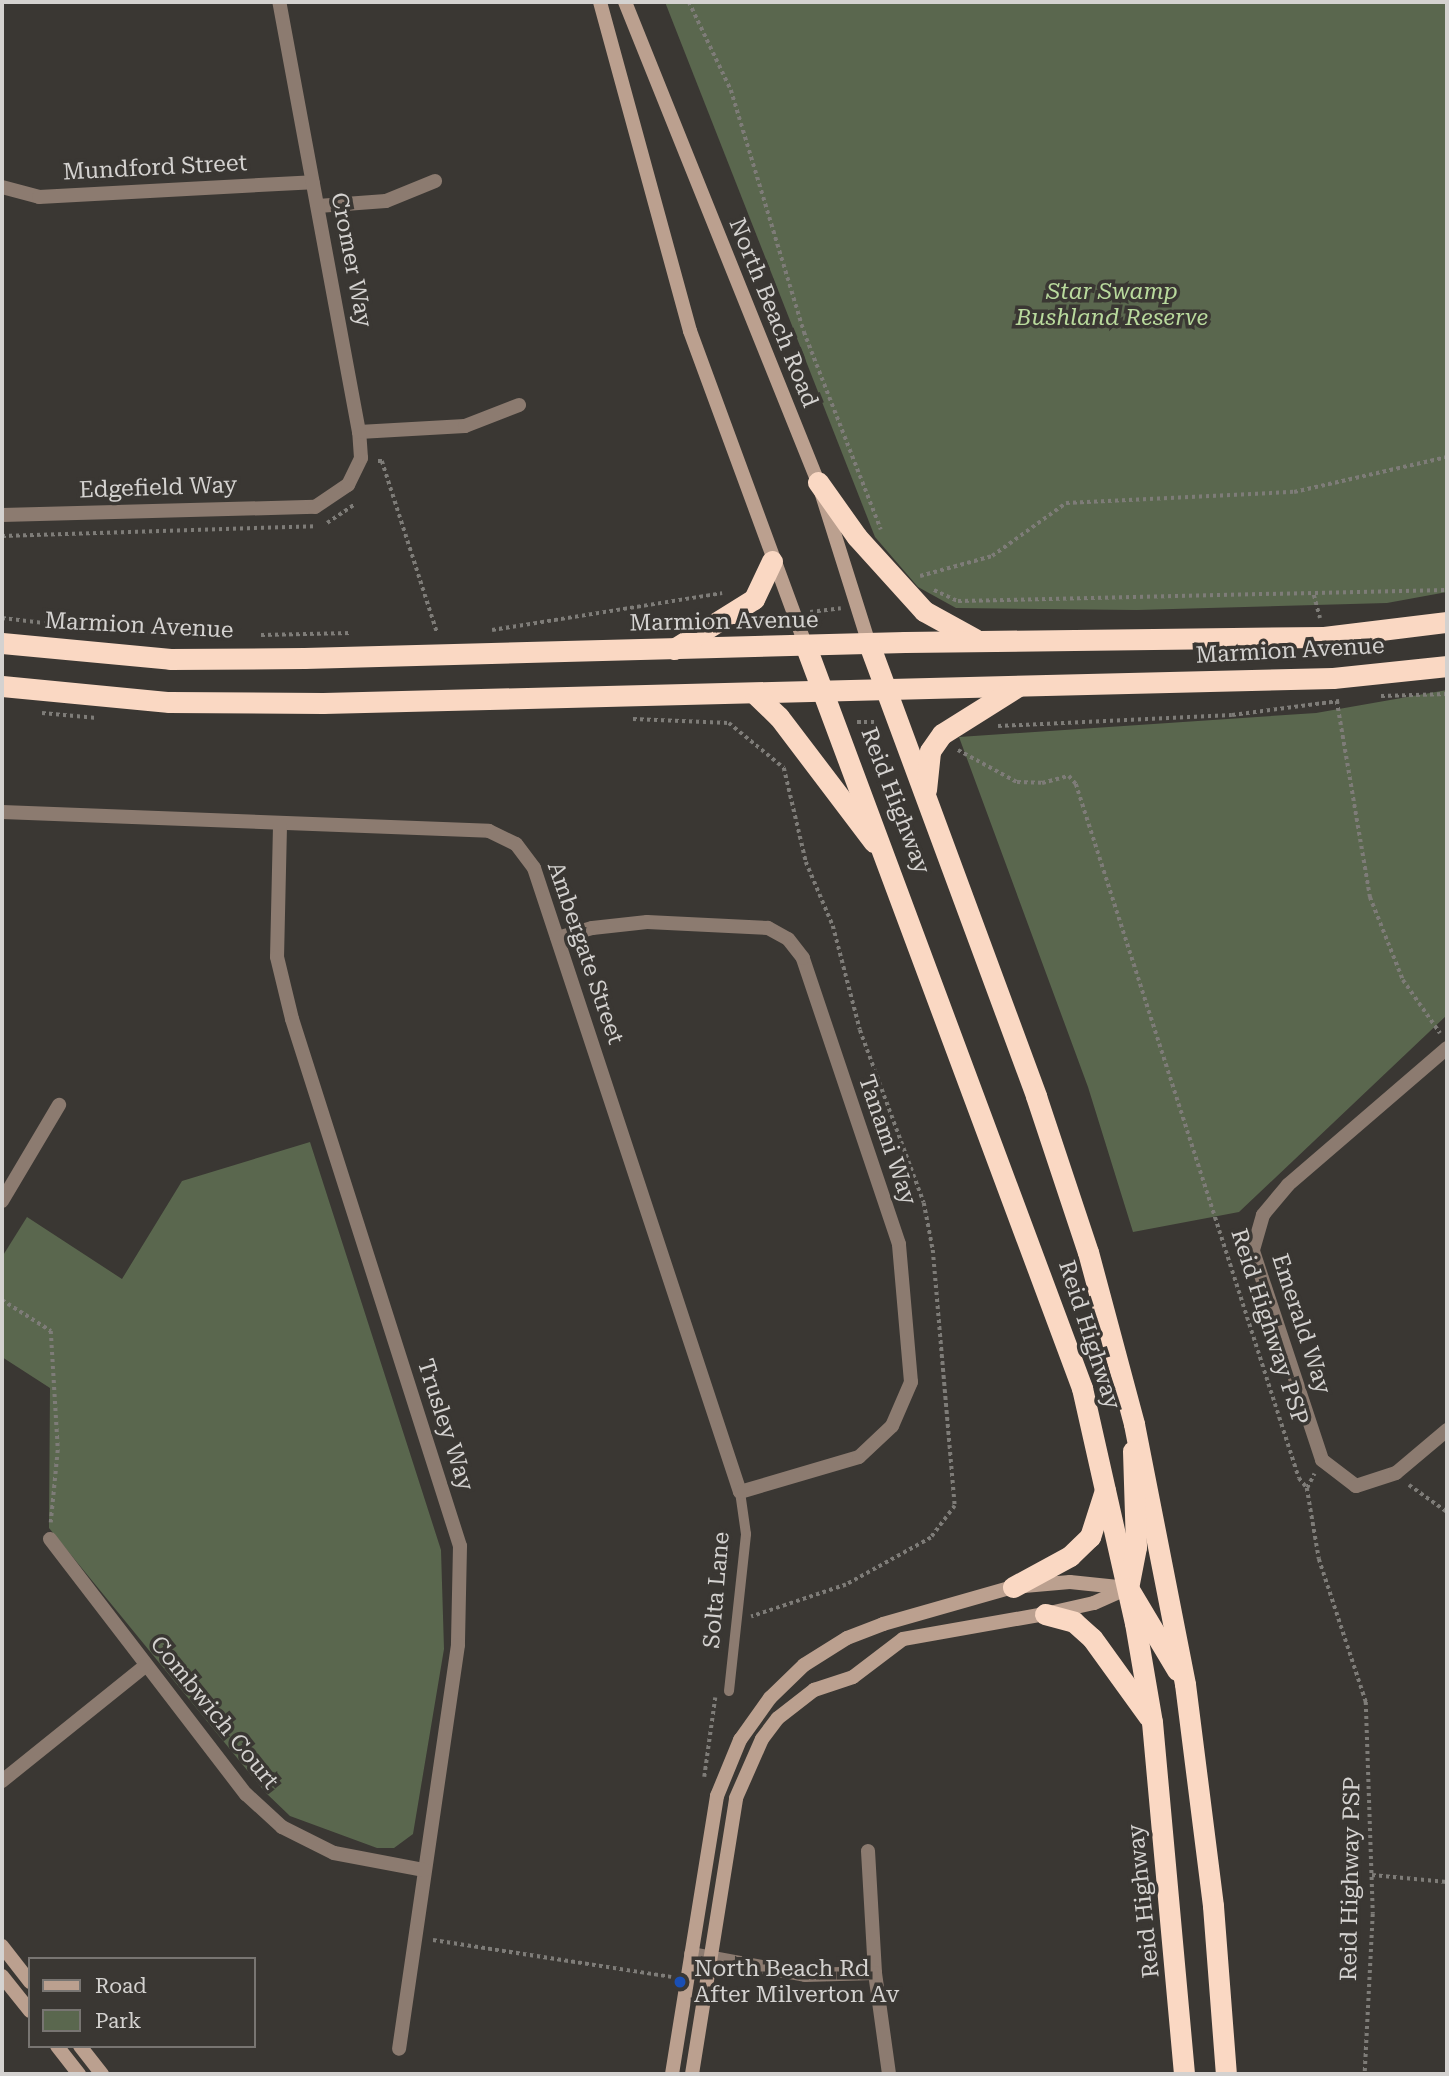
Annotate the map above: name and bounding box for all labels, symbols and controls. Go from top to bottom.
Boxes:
street label: Mundford Street [62,149,248,187]
street label: Cromer Way [324,190,378,330]
street label: North Beach Road [722,214,824,412]
park label: Star Swamp Bushland Reserve [1016,278,1208,332]
street label: Edgefield Way [79,471,237,505]
street label: Marmion Avenue [44,607,234,645]
street label: Marmion Avenue [629,607,819,637]
street label: Marmion Avenue [1195,632,1385,670]
street label: Reid Highway [854,724,936,878]
street label: Ambergate Street [541,858,629,1048]
street label: Tanami Way [852,1071,922,1209]
street label: Reid Highway PSP [1224,1225,1314,1429]
street label: Emerald Way [1265,1251,1337,1397]
street label: Reid Highway [1052,1257,1126,1413]
street label: Trusley Way [411,1356,479,1494]
street label: Solta Lane [698,1530,736,1650]
street label: Combwich Court [144,1631,284,1795]
street label: Reid Highway PSP [1335,1777,1367,1981]
street label: Reid Highway [1122,1823,1166,1979]
place label: North Beach Rd After Milverton Av [694,1955,899,2009]
legend [28,1957,256,2048]
text: Road [95,1974,147,1998]
marker: North Beach Rd After Milverton Av [672,1974,688,1990]
text: Park [95,2009,141,2033]

